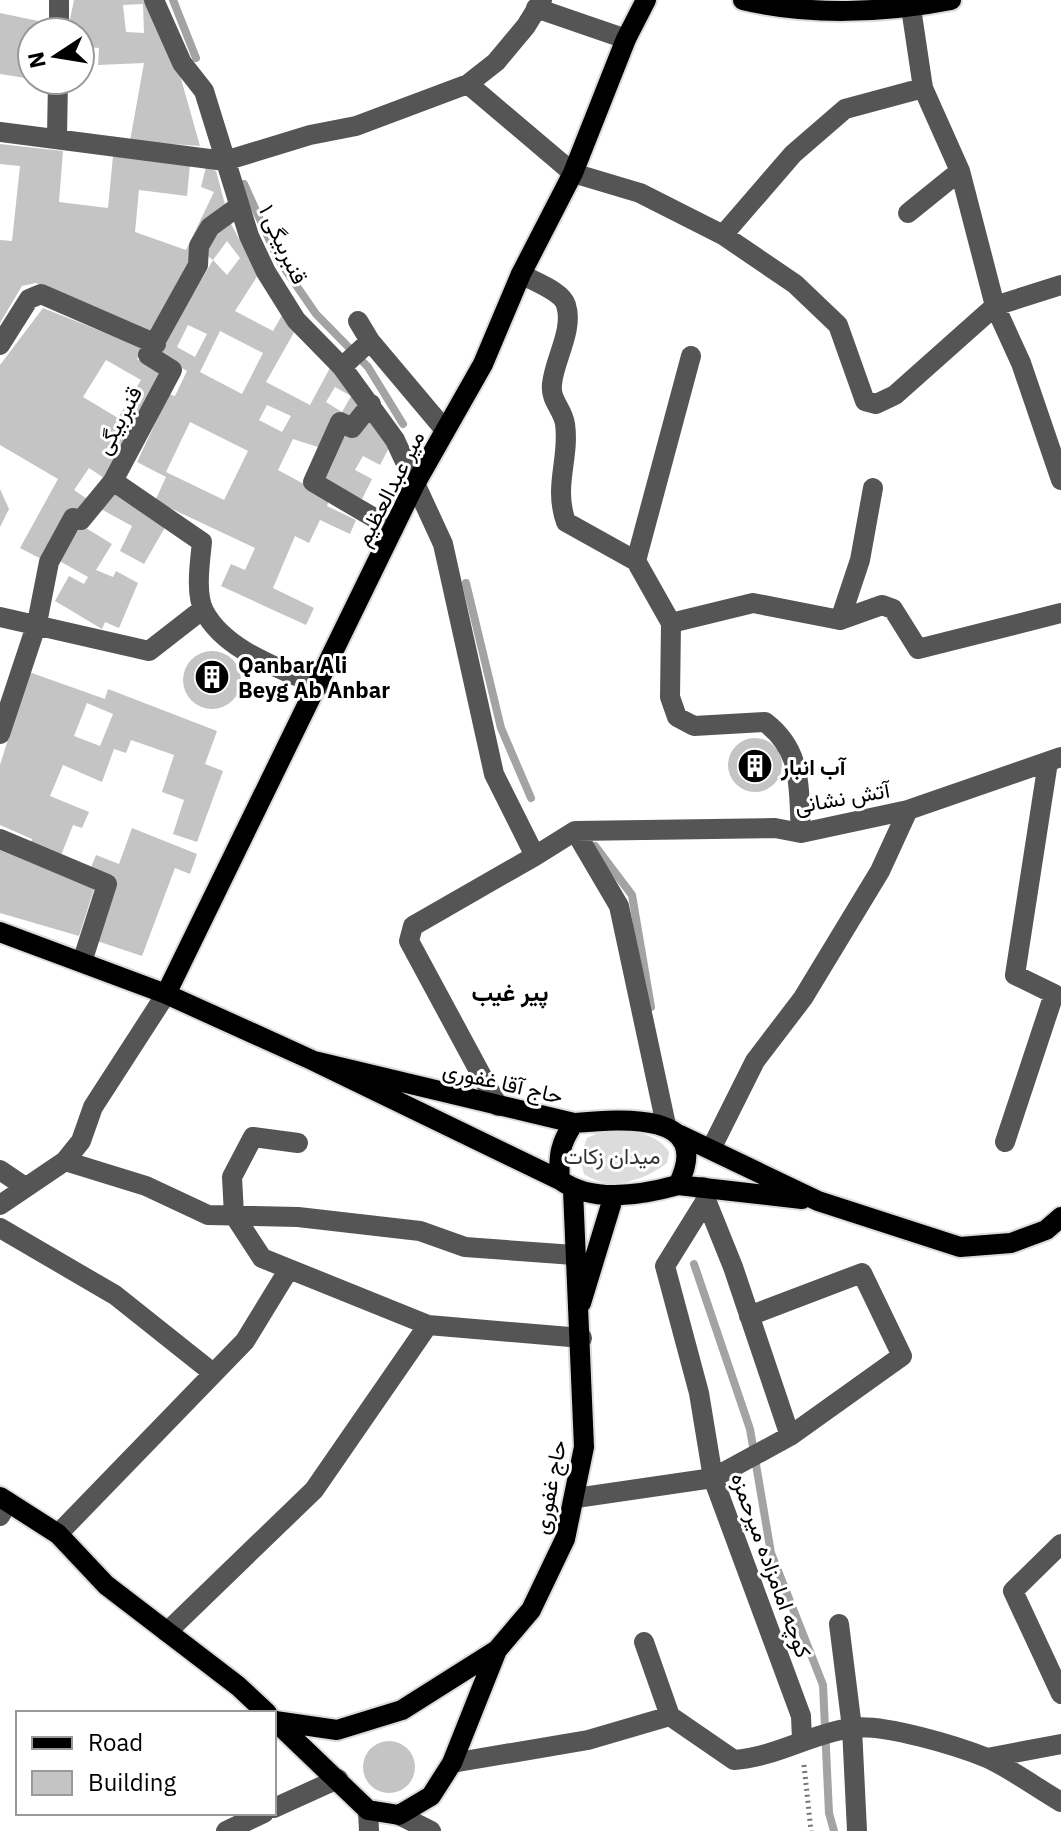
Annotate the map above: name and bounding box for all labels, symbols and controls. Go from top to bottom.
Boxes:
north arrow [16,16,96,96]
text: N [20,49,52,71]
street label: قنبربیگی ۱ [253,200,315,288]
street label: قنبربیگی [88,381,148,459]
street label: میر عبدالعظیم [348,425,431,551]
place label: Qanbar Ali Beyg Ab Anbar [238,650,390,704]
building icon: Qanbar Ali Beyg Ab Anbar [193,658,231,696]
building icon: آب انبار [736,747,774,785]
place label: آب انبار [780,752,847,781]
street label: آتش نشانی [792,774,894,820]
district label: پیر غیب [471,976,549,1009]
street label: حاج آقا غفوری [440,1054,566,1111]
park label: میدان زکات [564,1141,660,1170]
street label: حاج غفوری [526,1437,573,1537]
street label: کوچه امامزاده میرحمزه [724,1468,819,1662]
legend [16,1711,276,1815]
text: Road [88,1726,143,1758]
text: Building [88,1766,176,1798]

